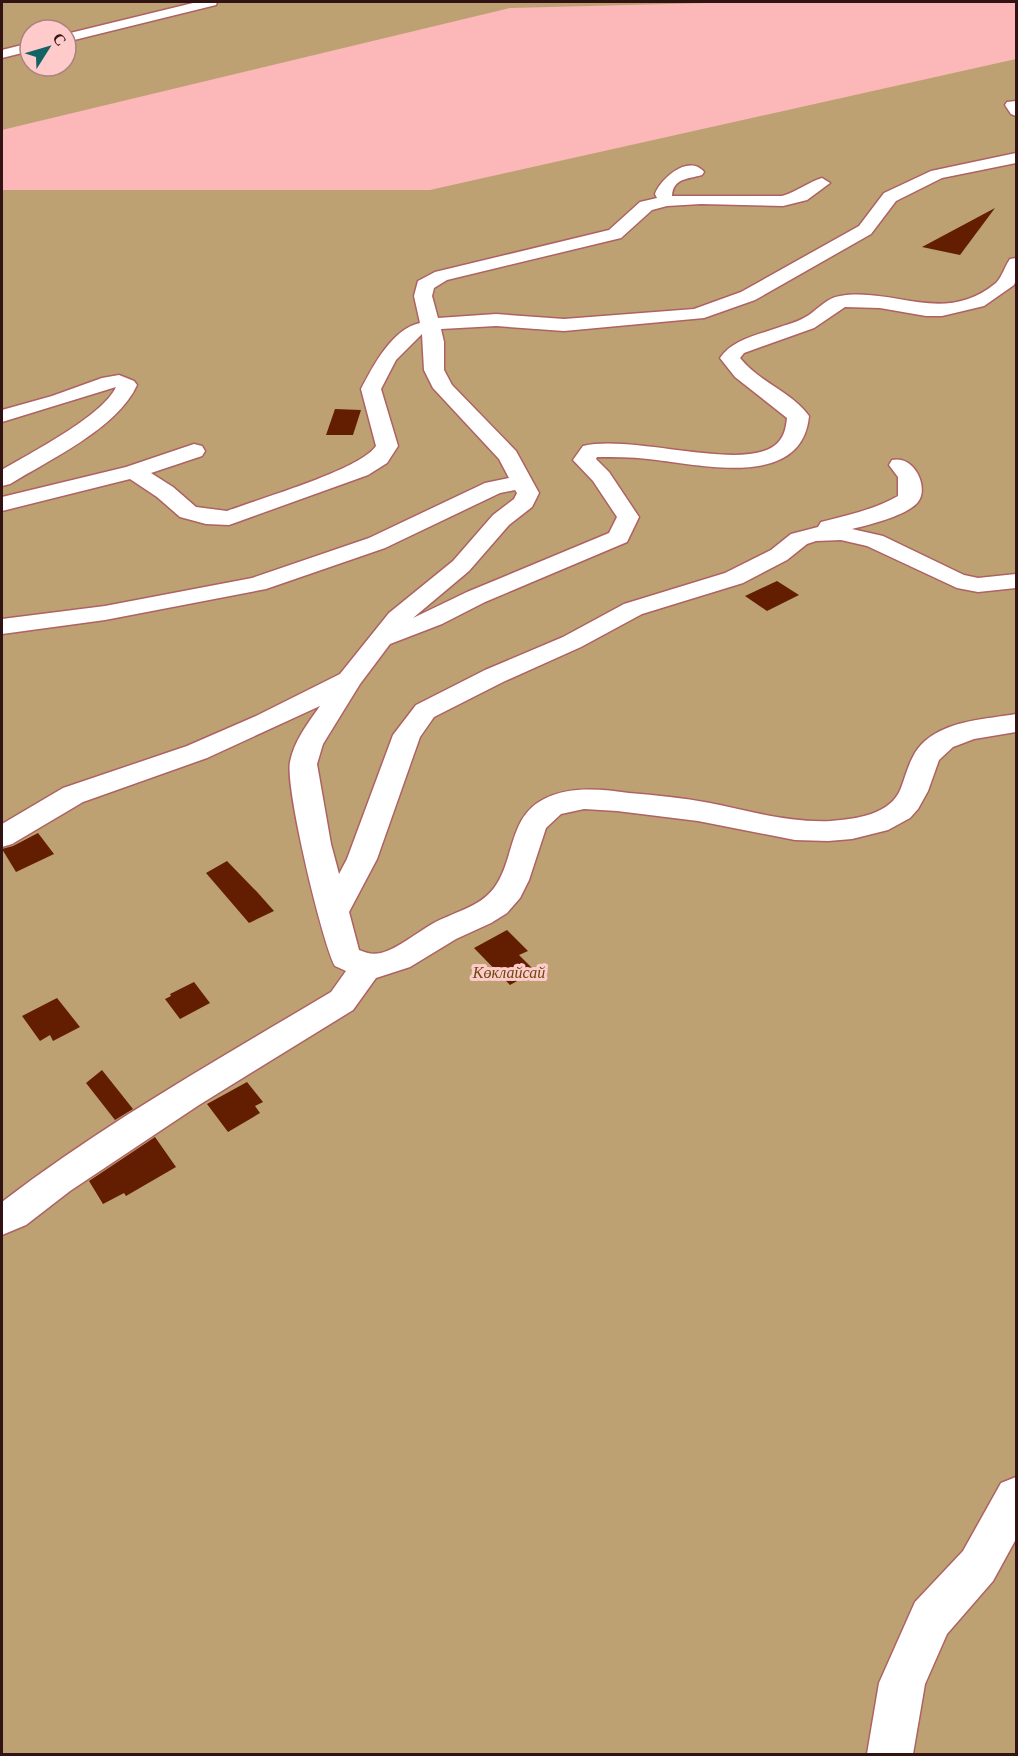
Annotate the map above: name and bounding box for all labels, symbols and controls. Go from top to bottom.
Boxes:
north arrow [18,18,78,78]
text: С [49,30,70,49]
park label: Көклайсай [472,964,545,981]

